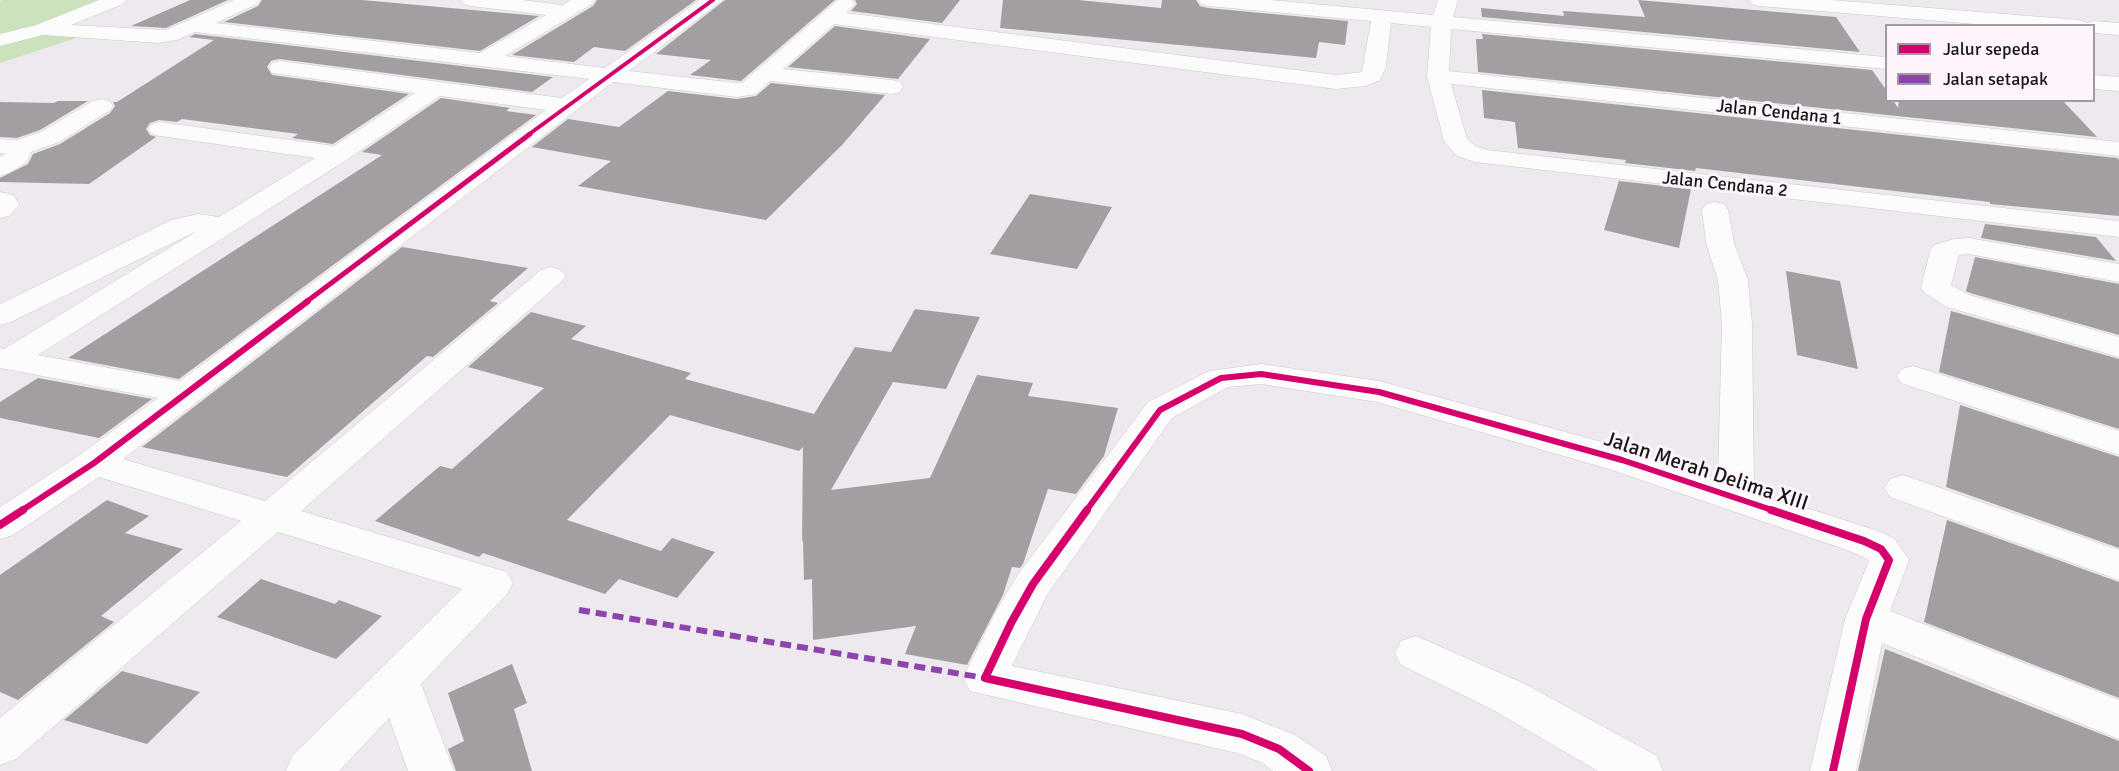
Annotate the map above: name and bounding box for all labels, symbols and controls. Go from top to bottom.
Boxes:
legend [1885,24,2095,102]
text: Jalur sepeda [1943,38,2039,60]
text: Jalan setapak [1943,68,2048,90]
street label: Jalan Cendana 1 [1715,96,1843,130]
street label: Jalan Cendana 2 [1661,168,1789,202]
street label: Jalan Merah Delima XIII [1601,427,1811,517]

